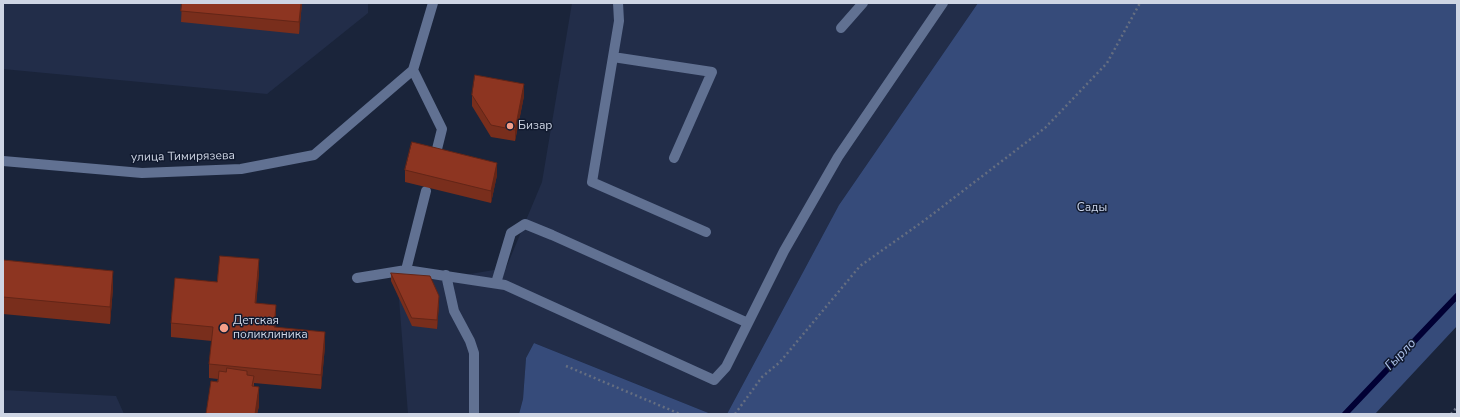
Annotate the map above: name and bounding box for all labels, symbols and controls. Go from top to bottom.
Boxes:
place label: Бизар [518,119,552,133]
marker: Бизар [505,121,515,131]
street label: улица Тимирязева [131,149,235,165]
park label: Сады [1077,201,1107,215]
place label: Детская поликлиника [233,314,308,342]
marker: Детская поликлиника [218,322,230,334]
water label: Гырло [1382,336,1420,374]

